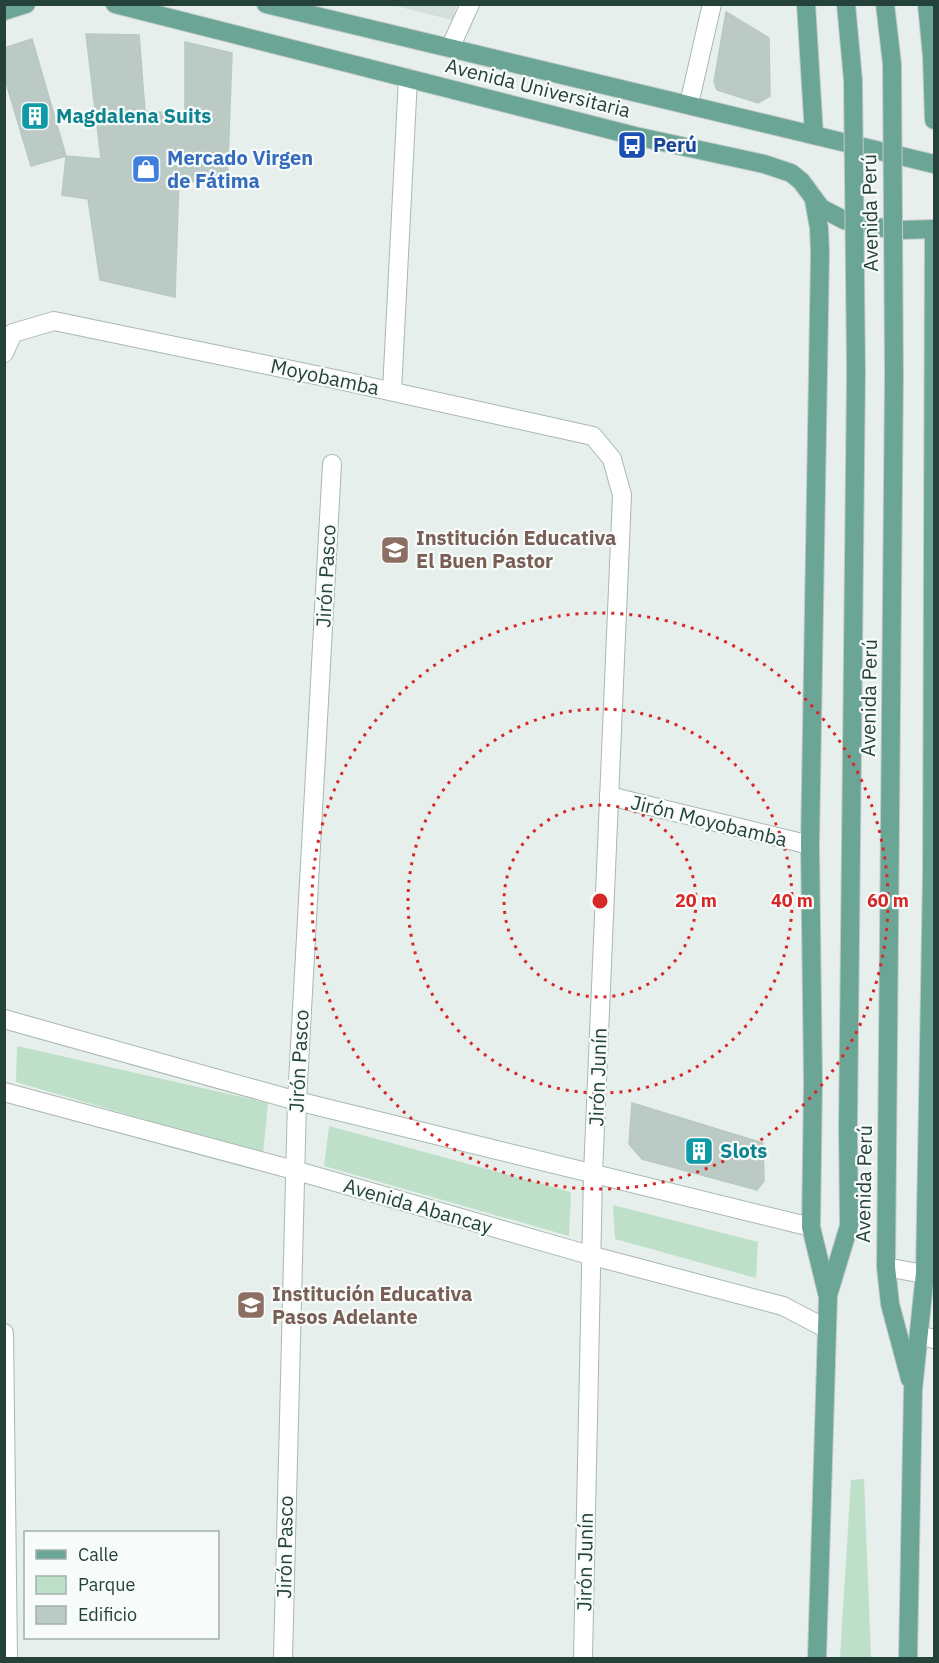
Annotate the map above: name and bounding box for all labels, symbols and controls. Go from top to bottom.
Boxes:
street label: Avenida Universitaria [443,51,634,124]
building icon: Magdalena Suits [19,100,51,132]
place label: Magdalena Suits [56,102,211,129]
bus stop icon: Perú [616,129,648,161]
place label: Perú [653,131,697,158]
place label: Mercado Virgen de Fátima [167,144,313,194]
shop icon: Mercado Virgen de Fátima [130,153,162,185]
street label: Avenida Perú [855,154,884,272]
street label: Moyobamba [268,352,382,401]
street label: Jirón Pasco [309,524,342,628]
place label: Institución Educativa El Buen Pastor [416,524,616,574]
school or university icon: Institución Educativa El Buen Pastor [379,534,411,566]
street label: Avenida Perú [854,639,883,757]
street label: Jirón Moyobamba [628,788,790,853]
text: 20 m [675,889,717,912]
text: 40 m [771,889,813,912]
text: 60 m [867,889,909,912]
centre of rings [590,891,610,911]
street label: Jirón Pasco [282,1009,315,1113]
street label: Jirón Junín [582,1027,613,1127]
street label: Avenida Perú [849,1125,878,1243]
building icon: Slots [683,1135,715,1167]
place label: Slots [720,1137,767,1164]
street label: Avenida Abancay [341,1171,496,1240]
place label: Institución Educativa Pasos Adelante [272,1280,472,1330]
school or university icon: Institución Educativa Pasos Adelante [235,1289,267,1321]
street label: Jirón Pasco [270,1495,299,1599]
street label: Jirón Junín [570,1512,599,1612]
legend [24,1531,219,1639]
text: Calle [78,1543,118,1566]
text: Parque [78,1573,136,1596]
text: Edificio [78,1603,137,1626]

